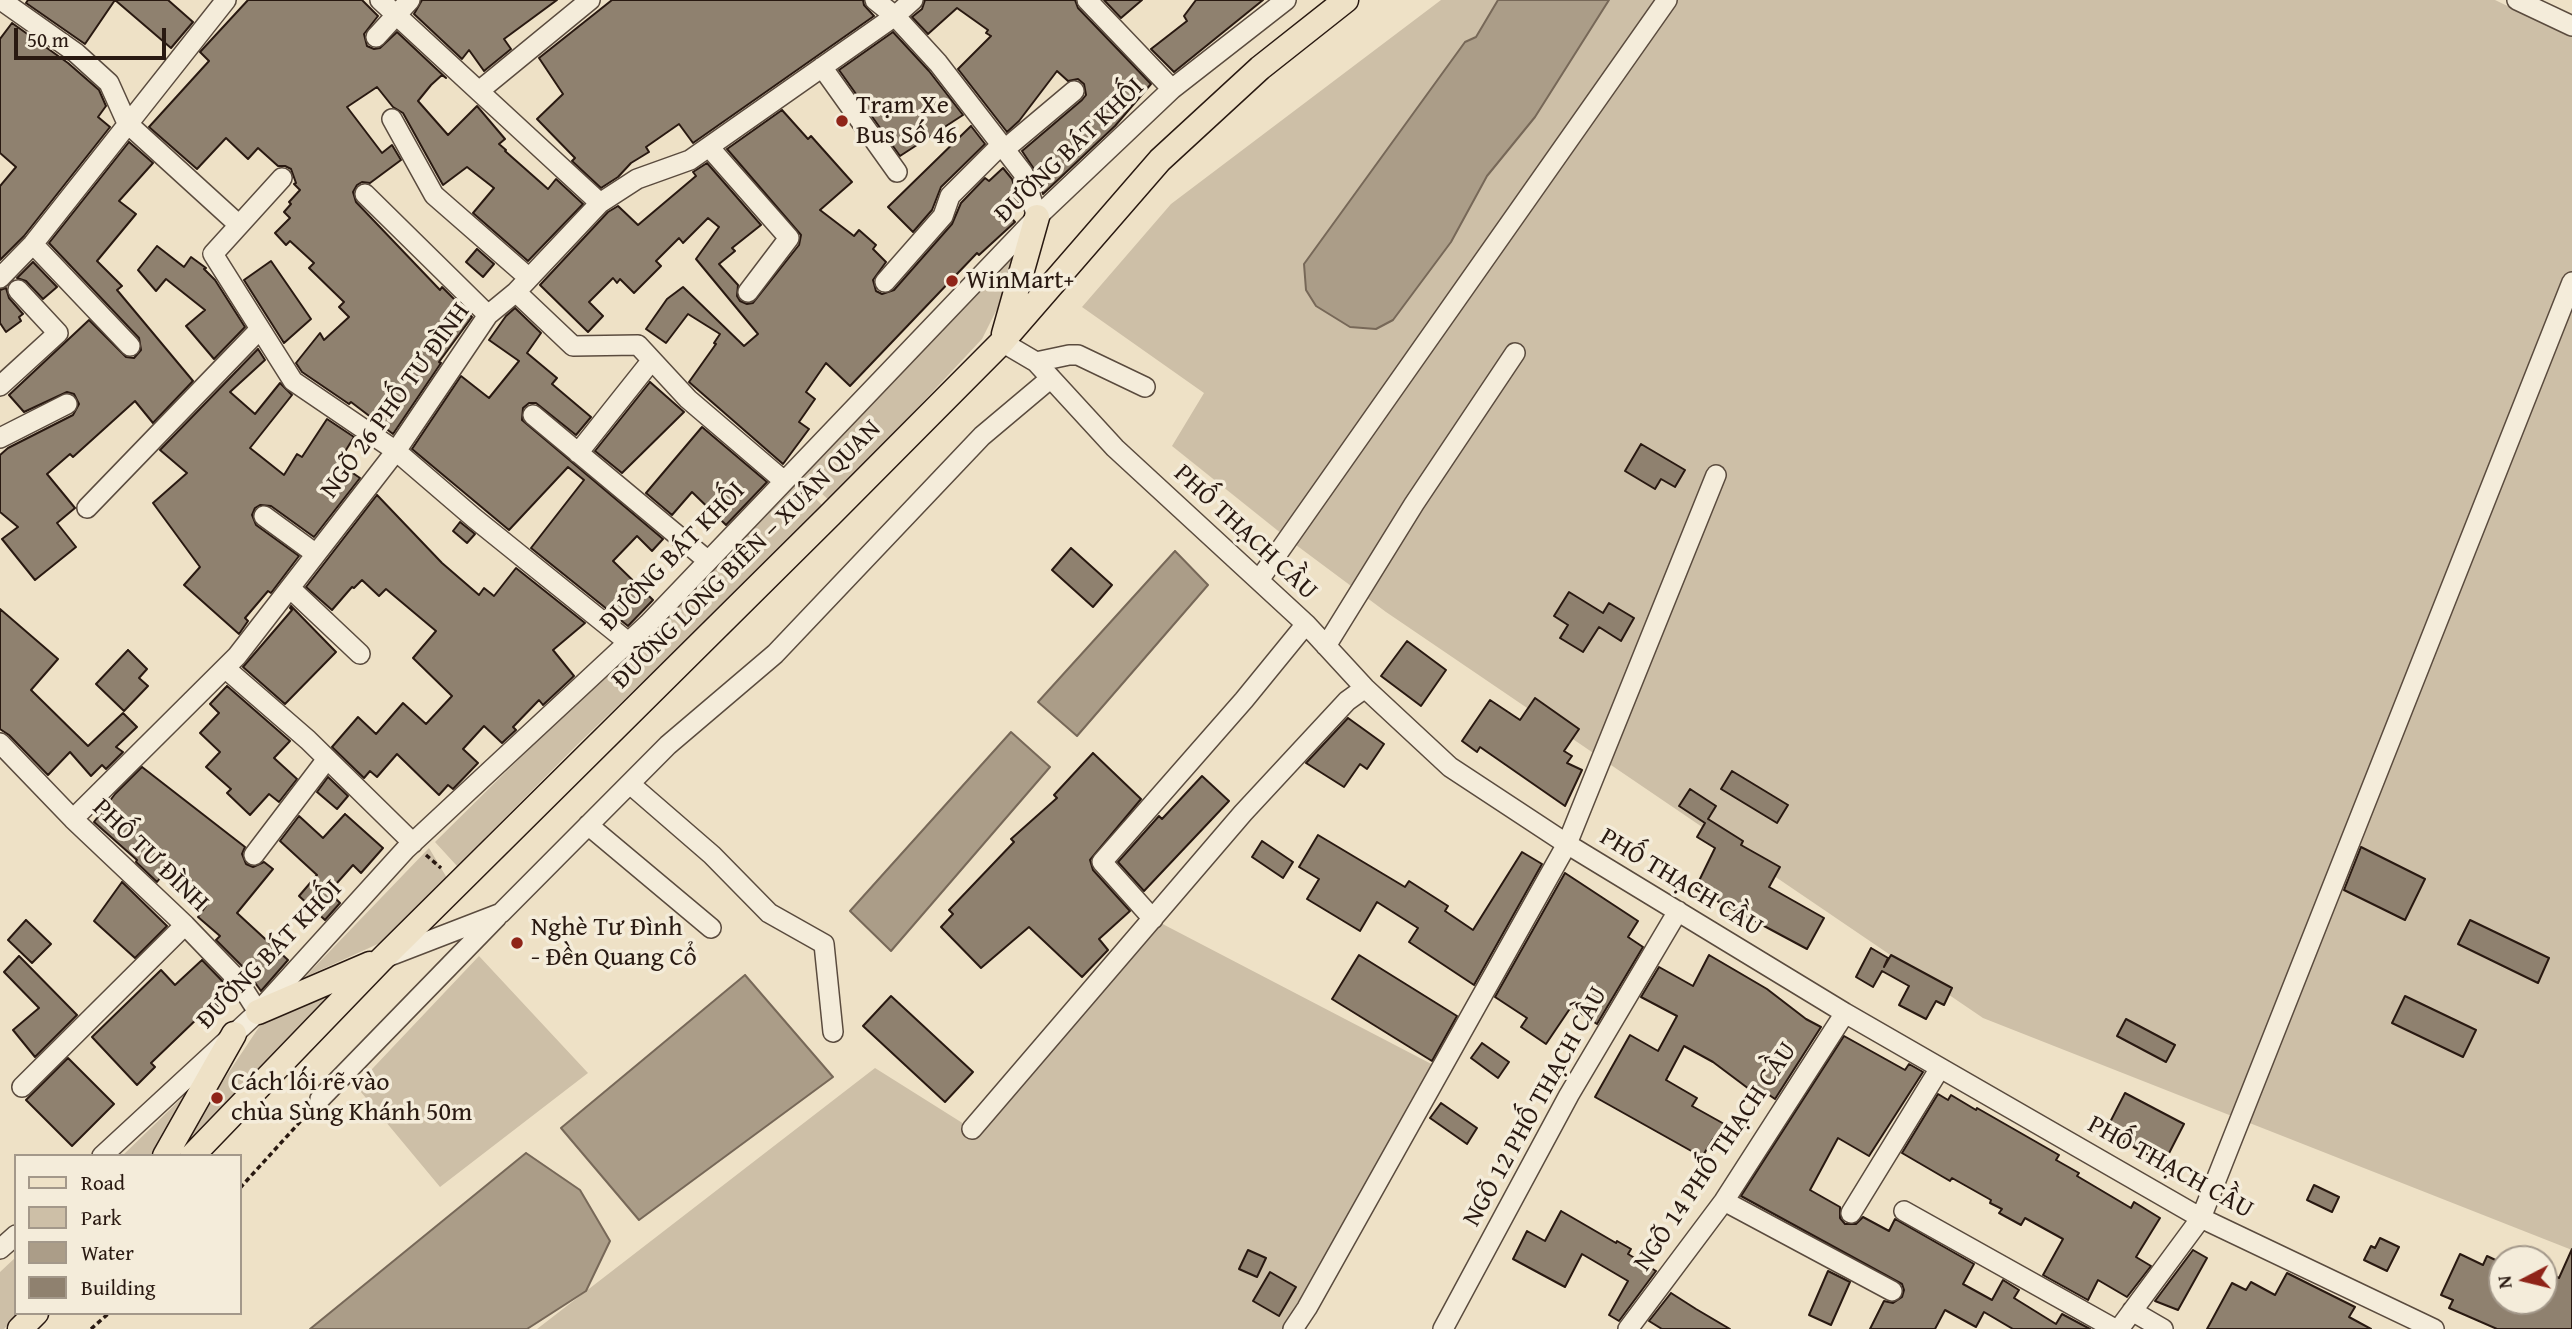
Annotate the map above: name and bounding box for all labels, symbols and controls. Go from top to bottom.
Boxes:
scale bar [18,14,170,58]
text: 50 m [27,24,69,55]
street label: ĐƯỜNG BÁT KHỐI [989,72,1151,230]
place label: Trạm Xe Bus Số 46 [856,90,958,152]
marker: Trạm Xe Bus Số 46 [834,113,850,129]
place label: WinMart+ [966,265,1074,297]
marker: WinMart+ [944,273,960,289]
street label: NGÕ 26 PHỐ TƯ ĐÌNH [315,297,477,505]
street label: ĐƯỜNG LONG BIÊN – XUÂN QUAN [606,414,888,696]
street label: PHỐ THẠCH CẦU [1167,459,1323,607]
street label: ĐƯỜNG BÁT KHỐI [594,476,752,638]
street label: PHỐ TƯ ĐÌNH [85,793,215,919]
street label: PHỐ THẠCH CẦU [1594,822,1768,944]
street label: ĐƯỜNG BÁT KHỐI [191,874,349,1036]
place label: Nghè Tư Đình - Đền Quang Cổ [531,912,697,974]
marker: Nghè Tư Đình - Đền Quang Cổ [509,935,525,951]
street label: NGÕ 12 PHỐ THẠCH CẦU [1457,982,1615,1232]
street label: NGÕ 14 PHỐ THẠCH CẦU [1628,1037,1804,1277]
place label: Cách lối rẽ vào chùa Sùng Khánh 50m [231,1067,472,1128]
marker: Cách lối rẽ vào chùa Sùng Khánh 50m [209,1090,225,1106]
street label: PHỐ THẠCH CẦU [2082,1110,2258,1226]
legend [14,1154,242,1315]
text: Road [81,1167,125,1198]
text: Park [81,1202,122,1233]
text: Water [81,1237,134,1268]
north arrow [2488,1245,2558,1315]
text: Building [81,1272,155,1303]
text: N [2489,1274,2519,1290]

